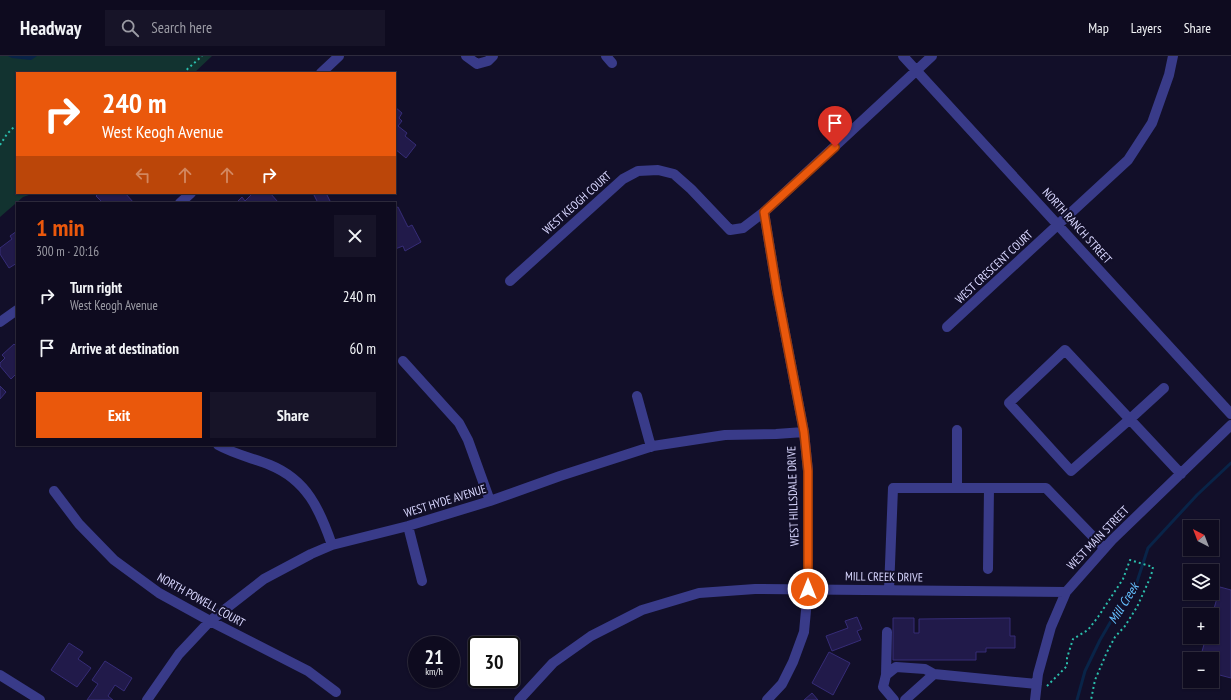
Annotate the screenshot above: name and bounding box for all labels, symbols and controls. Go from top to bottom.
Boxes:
search box [105,10,385,46]
text: Headway [20,16,81,40]
icon: search [119,17,141,39]
text: Search here [151,18,212,37]
text: Map [1088,19,1109,37]
text: Layers [1131,19,1162,37]
text: Share [1184,19,1211,37]
text: 240 m [102,84,166,121]
icon: right [36,88,88,140]
pin [818,106,852,147]
icon: arrive [824,112,846,134]
text: West Keogh Avenue [102,120,224,143]
icon: left [132,164,154,186]
icon: ahead [174,164,196,186]
icon: ahead [216,164,238,186]
icon: right [258,164,280,186]
street label: WEST KEOGH COURT [539,168,614,237]
street label: NORTH RANCH STREET [1039,185,1116,267]
text: 1 min [36,212,84,243]
button: close [334,215,376,257]
street label: WEST CRESCENT COURT [952,226,1036,306]
text: 300 m · 20:16 [36,243,99,260]
text: Turn right [70,278,122,297]
icon: right [36,285,58,307]
text: 240 m [343,287,376,306]
text: West Keogh Avenue [70,297,158,314]
icon: arrive [36,337,58,359]
text: Arrive at destination [70,339,179,358]
text: 60 m [350,339,376,358]
button: Exit [36,392,202,438]
button: Share [210,392,376,438]
street label: WEST HILLSDALE DRIVE [783,446,802,546]
street label: WEST HYDE AVENUE [402,481,488,520]
street label: WEST MAIN STREET [1063,502,1132,573]
north arrow [1183,520,1219,556]
map controls [1183,520,1219,688]
button: layers [1183,564,1219,600]
position arrow [787,568,829,610]
street label: MILL CREEK DRIVE [845,568,923,585]
street label: NORTH POWELL COURT [155,569,248,630]
water label: Mill Creek [1104,578,1144,627]
button: + [1183,608,1219,644]
speed limit sign: 30 [468,636,520,688]
text: 21 [424,644,444,670]
button: − [1183,652,1219,688]
text: km/h [425,665,443,678]

